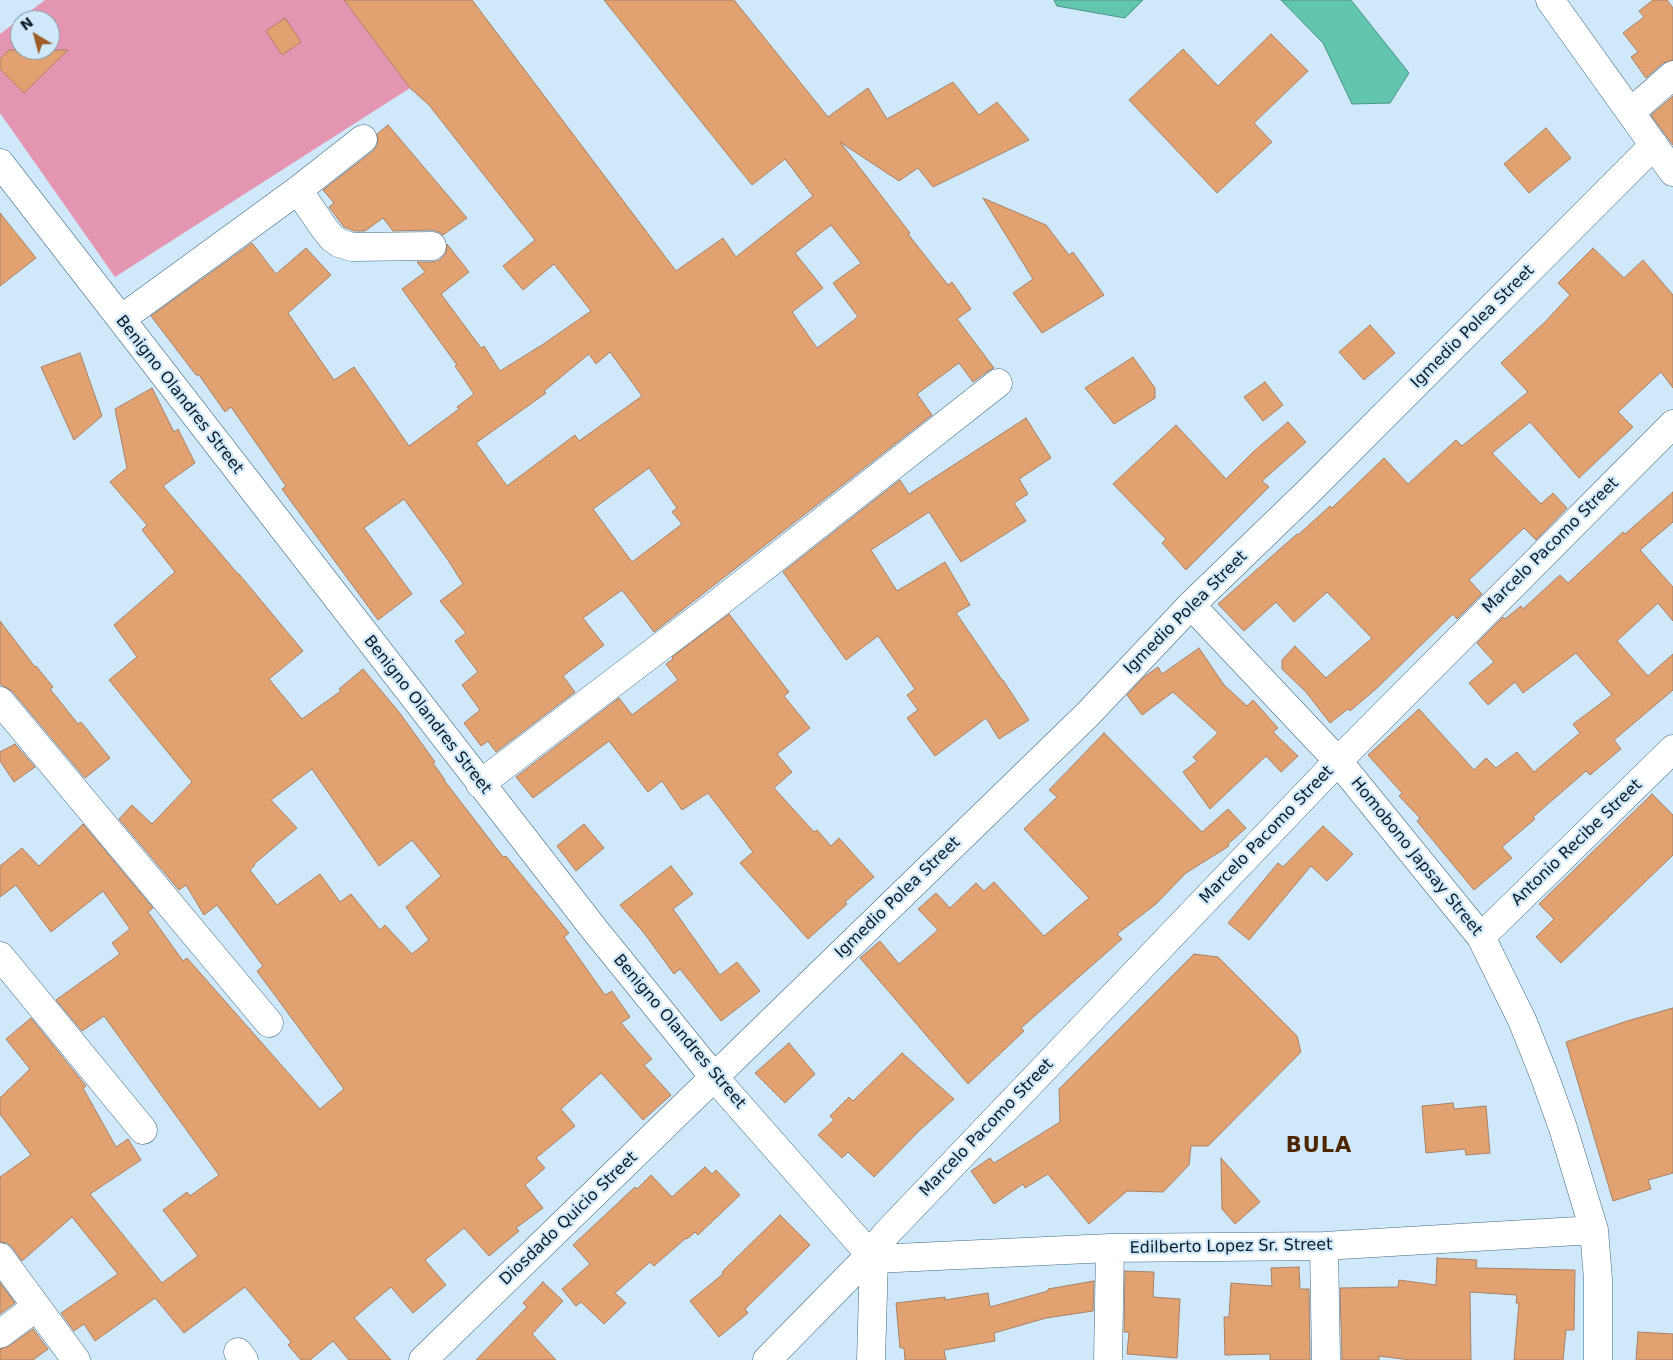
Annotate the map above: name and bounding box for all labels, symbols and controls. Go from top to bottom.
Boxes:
north arrow [10,10,60,60]
text: N [17,14,36,34]
street label: Igmedio Polea Street [1407,261,1539,393]
street label: Benigno Olandres Street [111,312,247,478]
street label: Marcelo Pacomo Street [1479,474,1623,618]
street label: Igmedio Polea Street [1120,547,1252,679]
street label: Benigno Olandres Street [359,632,495,798]
street label: Marcelo Pacomo Street [1196,762,1338,908]
street label: Homobono Japsay Street [1346,774,1486,940]
street label: Antonio Recibe Street [1508,776,1646,910]
street label: Igmedio Polea Street [831,833,965,963]
street label: Benigno Olandres Street [609,951,749,1113]
street label: Marcelo Pacomo Street [916,1055,1058,1201]
district label: BULA [1285,1134,1353,1160]
street label: Diosdado Quicio Street [496,1148,642,1290]
street label: Edilberto Lopez Sr. Street [1129,1236,1333,1258]

